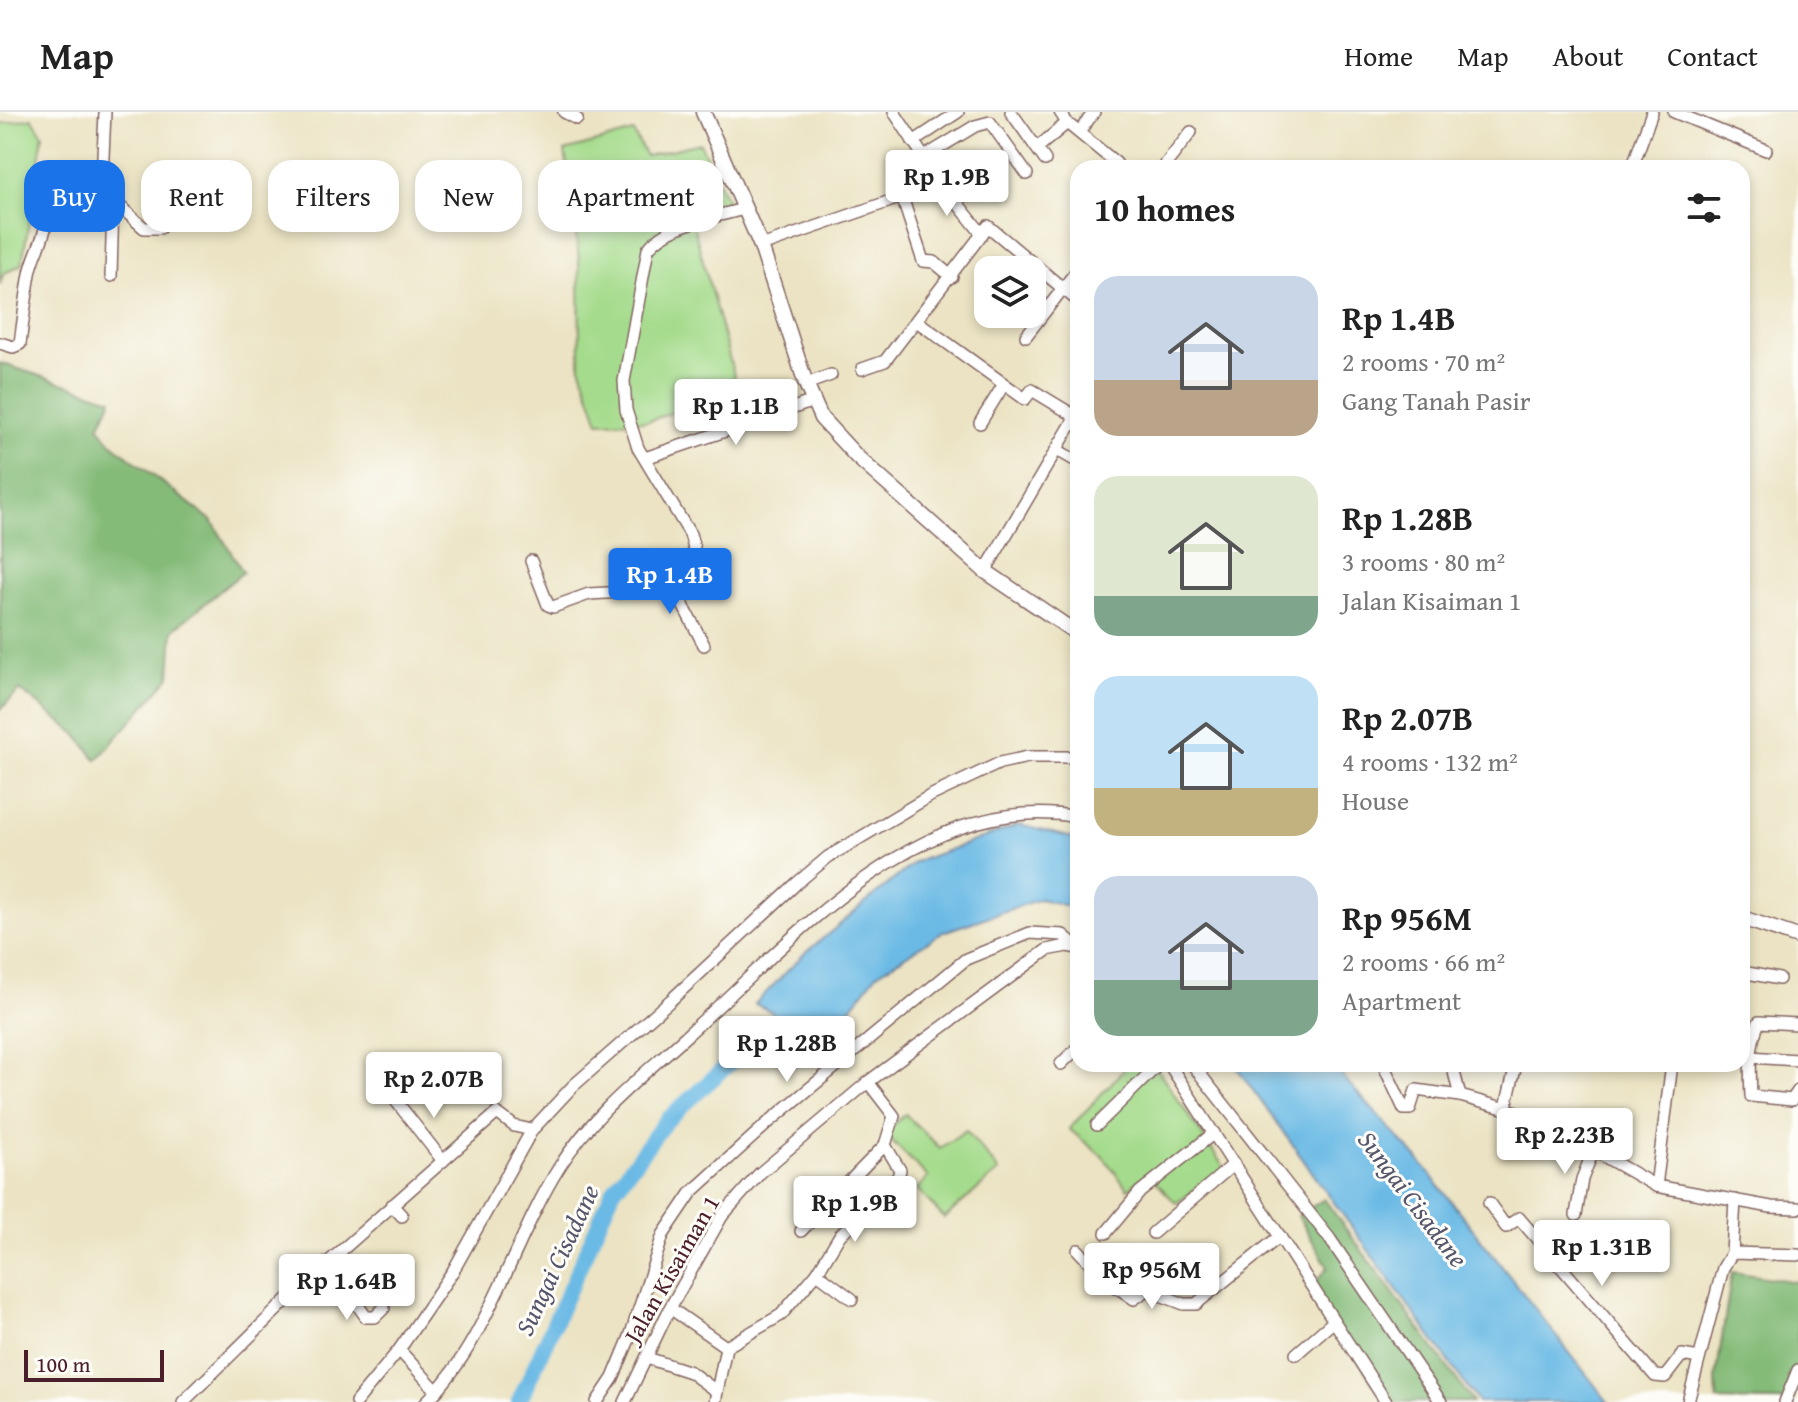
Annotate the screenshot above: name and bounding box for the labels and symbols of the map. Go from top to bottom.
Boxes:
pin: Rp 1.9B [873,150,1021,218]
pin: Rp 1.1B [662,379,810,447]
pin: Rp 1.4B [596,548,744,616]
pin: Rp 1.28B [704,1016,870,1084]
pin: Rp 2.07B [351,1052,517,1120]
pin: Rp 2.23B [1482,1108,1648,1176]
water label: Sungai Cisadane [1349,1122,1478,1275]
pin: Rp 1.9B [781,1176,929,1244]
water label: Sungai Cisadane [504,1178,609,1342]
street label: Jalan Kisaiman 1 [614,1188,728,1352]
pin: Rp 1.31B [1519,1220,1685,1288]
pin: Rp 956M [1078,1243,1226,1311]
pin: Rp 1.64B [264,1254,430,1322]
scale bar [24,1346,164,1382]

